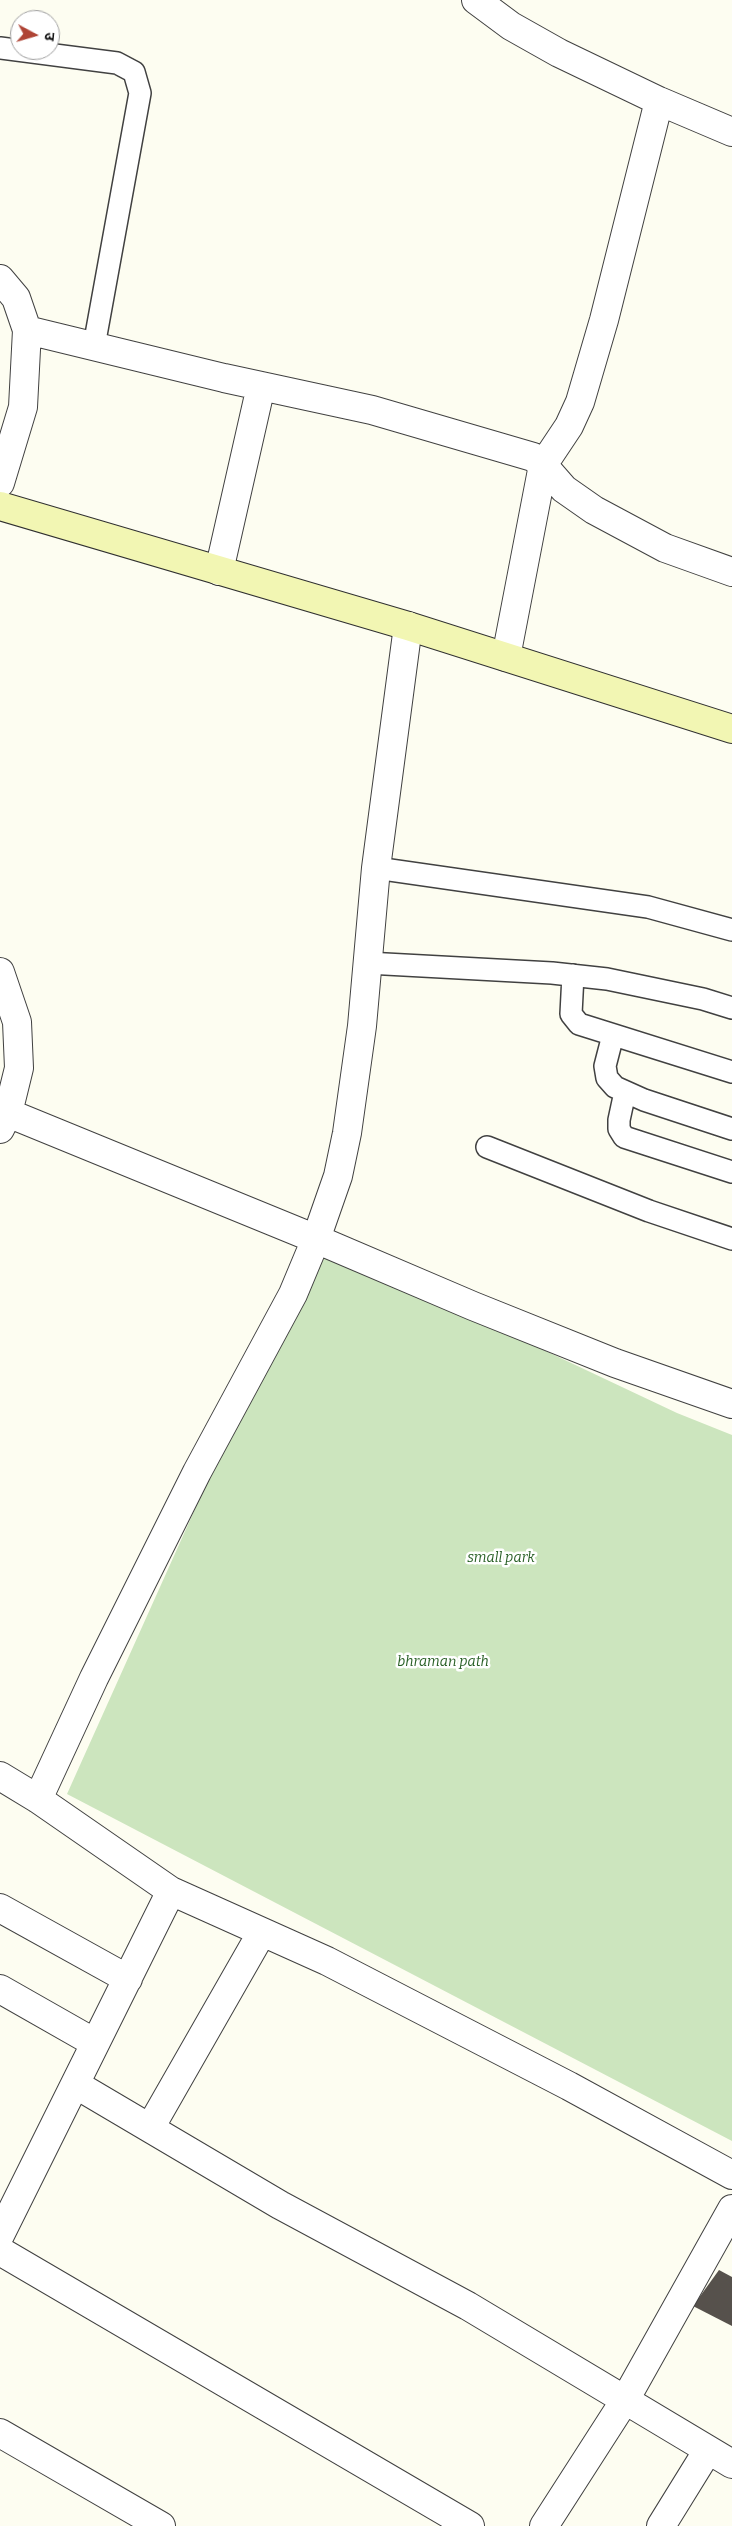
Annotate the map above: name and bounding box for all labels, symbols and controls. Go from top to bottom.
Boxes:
north arrow [10,10,60,60]
text: उ [41,32,58,41]
park label: small park [467,1550,535,1566]
park label: bhraman path [397,1654,489,1670]

